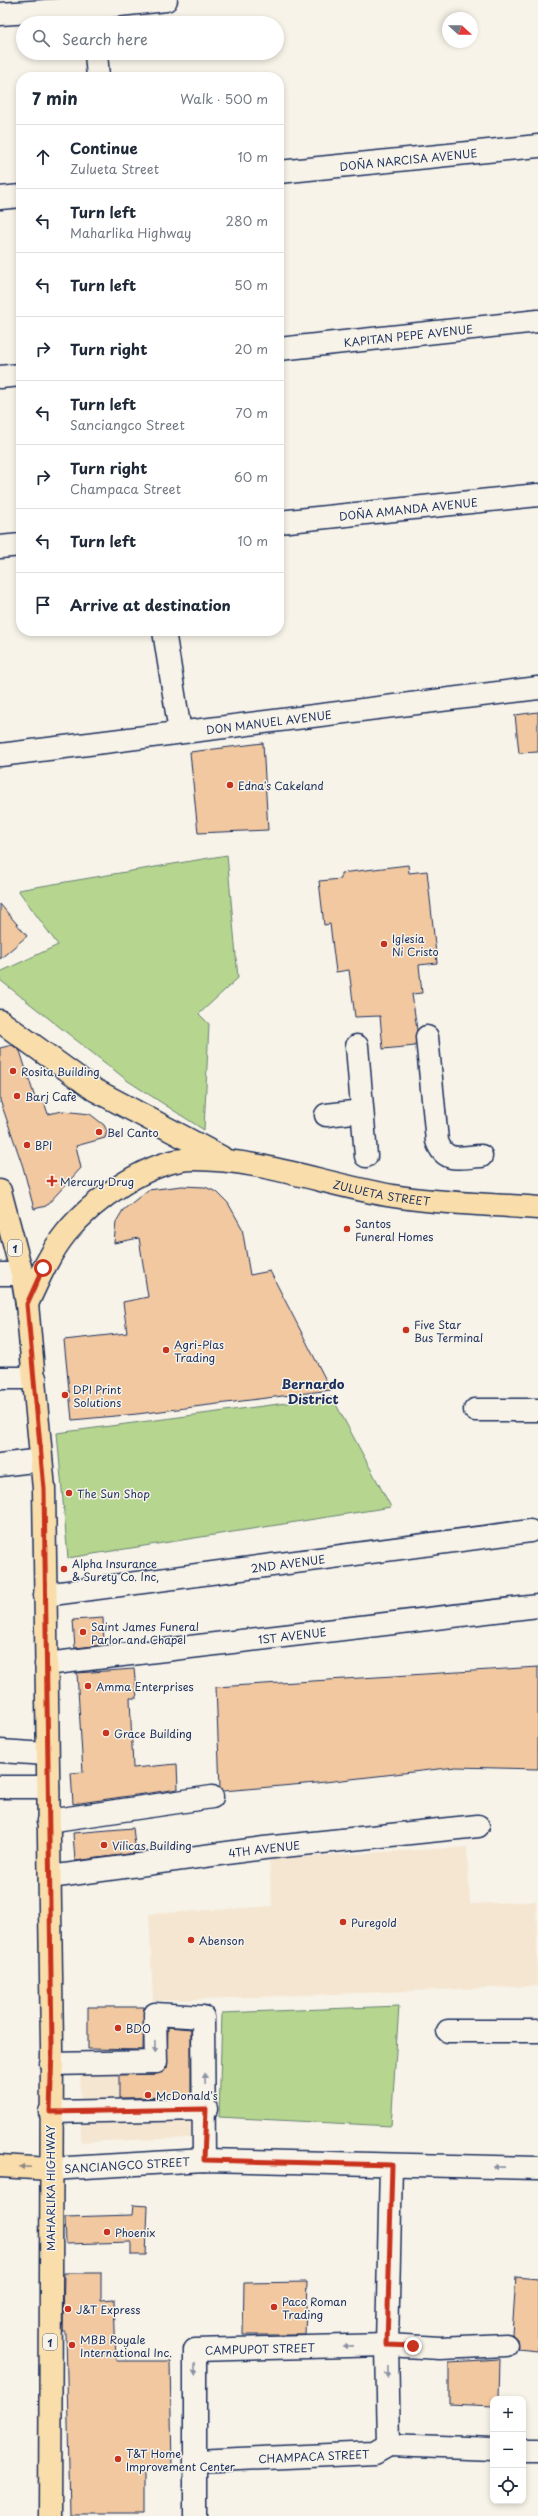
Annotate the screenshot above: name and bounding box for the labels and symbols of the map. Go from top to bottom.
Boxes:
north arrow [442,12,478,48]
street label: DOÑA NARCISA AVENUE [339,144,478,174]
street label: KAPITAN PEPE AVENUE [343,320,474,350]
street label: DOÑA AMANDA AVENUE [338,493,479,524]
street label: DON MANUEL AVENUE [205,705,333,738]
place label: Edna's Cakeland [238,777,324,794]
marker: Edna's Cakeland [225,780,235,790]
place label: Iglesia Ni Cristo [392,930,439,960]
marker: Iglesia Ni Cristo [379,939,389,949]
place label: Rosita Building [21,1063,100,1080]
marker: Rosita Building [8,1066,18,1076]
place label: Barj Cafe [25,1088,77,1105]
marker: Barj Cafe [12,1091,22,1101]
place label: Bel Canto [107,1124,159,1141]
marker: Bel Canto [94,1127,104,1137]
place label: BPI [35,1137,52,1154]
marker: BPI [22,1140,32,1150]
place label: Mercury Drug [60,1173,134,1190]
street label: ZULUETA STREET [332,1175,432,1209]
marker: Mercury Drug [47,1176,57,1186]
place label: Santos Funeral Homes [355,1215,433,1245]
marker: Santos Funeral Homes [342,1224,352,1234]
road number: 1 [8,1240,22,1256]
route start [34,1259,52,1277]
place label: Five Star Bus Terminal [414,1316,483,1346]
marker: Five Star Bus Terminal [401,1325,411,1335]
place label: Agri-Plas Trading [174,1336,224,1366]
marker: Agri-Plas Trading [161,1345,171,1355]
district label: Bernardo District [281,1374,345,1408]
place label: DPI Print Solutions [73,1381,122,1411]
marker: DPI Print Solutions [60,1390,70,1400]
place label: The Sun Shop [77,1485,150,1502]
marker: The Sun Shop [64,1488,74,1498]
street label: 2ND AVENUE [250,1550,326,1576]
place label: Alpha Insurance & Surety Co. Inc, [72,1555,159,1585]
marker: Alpha Insurance & Surety Co. Inc, [59,1564,69,1574]
place label: Saint James Funeral Parlor and Chapel [91,1618,199,1648]
street label: 1ST AVENUE [257,1622,327,1647]
marker: Saint James Funeral Parlor and Chapel [78,1627,88,1637]
place label: Amma Enterprises [96,1678,194,1695]
marker: Amma Enterprises [83,1681,93,1691]
place label: Grace Building [114,1725,192,1742]
marker: Grace Building [101,1728,111,1738]
street label: 4TH AVENUE [227,1836,301,1861]
place label: Vilicas Building [112,1837,192,1854]
marker: Vilicas Building [99,1840,109,1850]
place label: Puregold [351,1914,397,1931]
marker: Puregold [338,1917,348,1927]
place label: Abenson [199,1932,244,1949]
marker: Abenson [186,1935,196,1945]
place label: BDO [126,2020,151,2037]
marker: BDO [113,2023,123,2033]
one-way arrow [152,2041,158,2054]
one-way arrow [202,2072,208,2085]
place label: McDonald's [156,2087,218,2104]
marker: McDonald's [143,2090,153,2100]
street label: MAHARLIKA HIGHWAY [42,2125,59,2251]
street label: SANCIANGCO STREET [63,2152,191,2177]
one-way arrow [19,2164,31,2171]
one-way arrow [492,2164,505,2170]
place label: Phoenix [115,2224,155,2241]
marker: Phoenix [102,2227,112,2237]
place label: Paco Roman Trading [282,2293,347,2323]
place label: J&T Express [76,2301,140,2318]
marker: Paco Roman Trading [269,2302,279,2312]
marker: J&T Express [63,2304,73,2314]
place label: MBB Royale International Inc. [80,2331,172,2361]
road number: 1 [43,2334,57,2350]
route end [404,2337,422,2355]
street label: CAMPUPOT STREET [205,2338,316,2358]
marker: MBB Royale International Inc. [67,2340,77,2350]
one-way arrow [341,2343,354,2349]
one-way arrow [192,2363,198,2376]
one-way arrow [385,2366,391,2379]
place label: T&T Home Improvement Center [126,2445,236,2475]
street label: CHAMPACA STREET [258,2445,370,2467]
marker: T&T Home Improvement Center [113,2454,123,2464]

